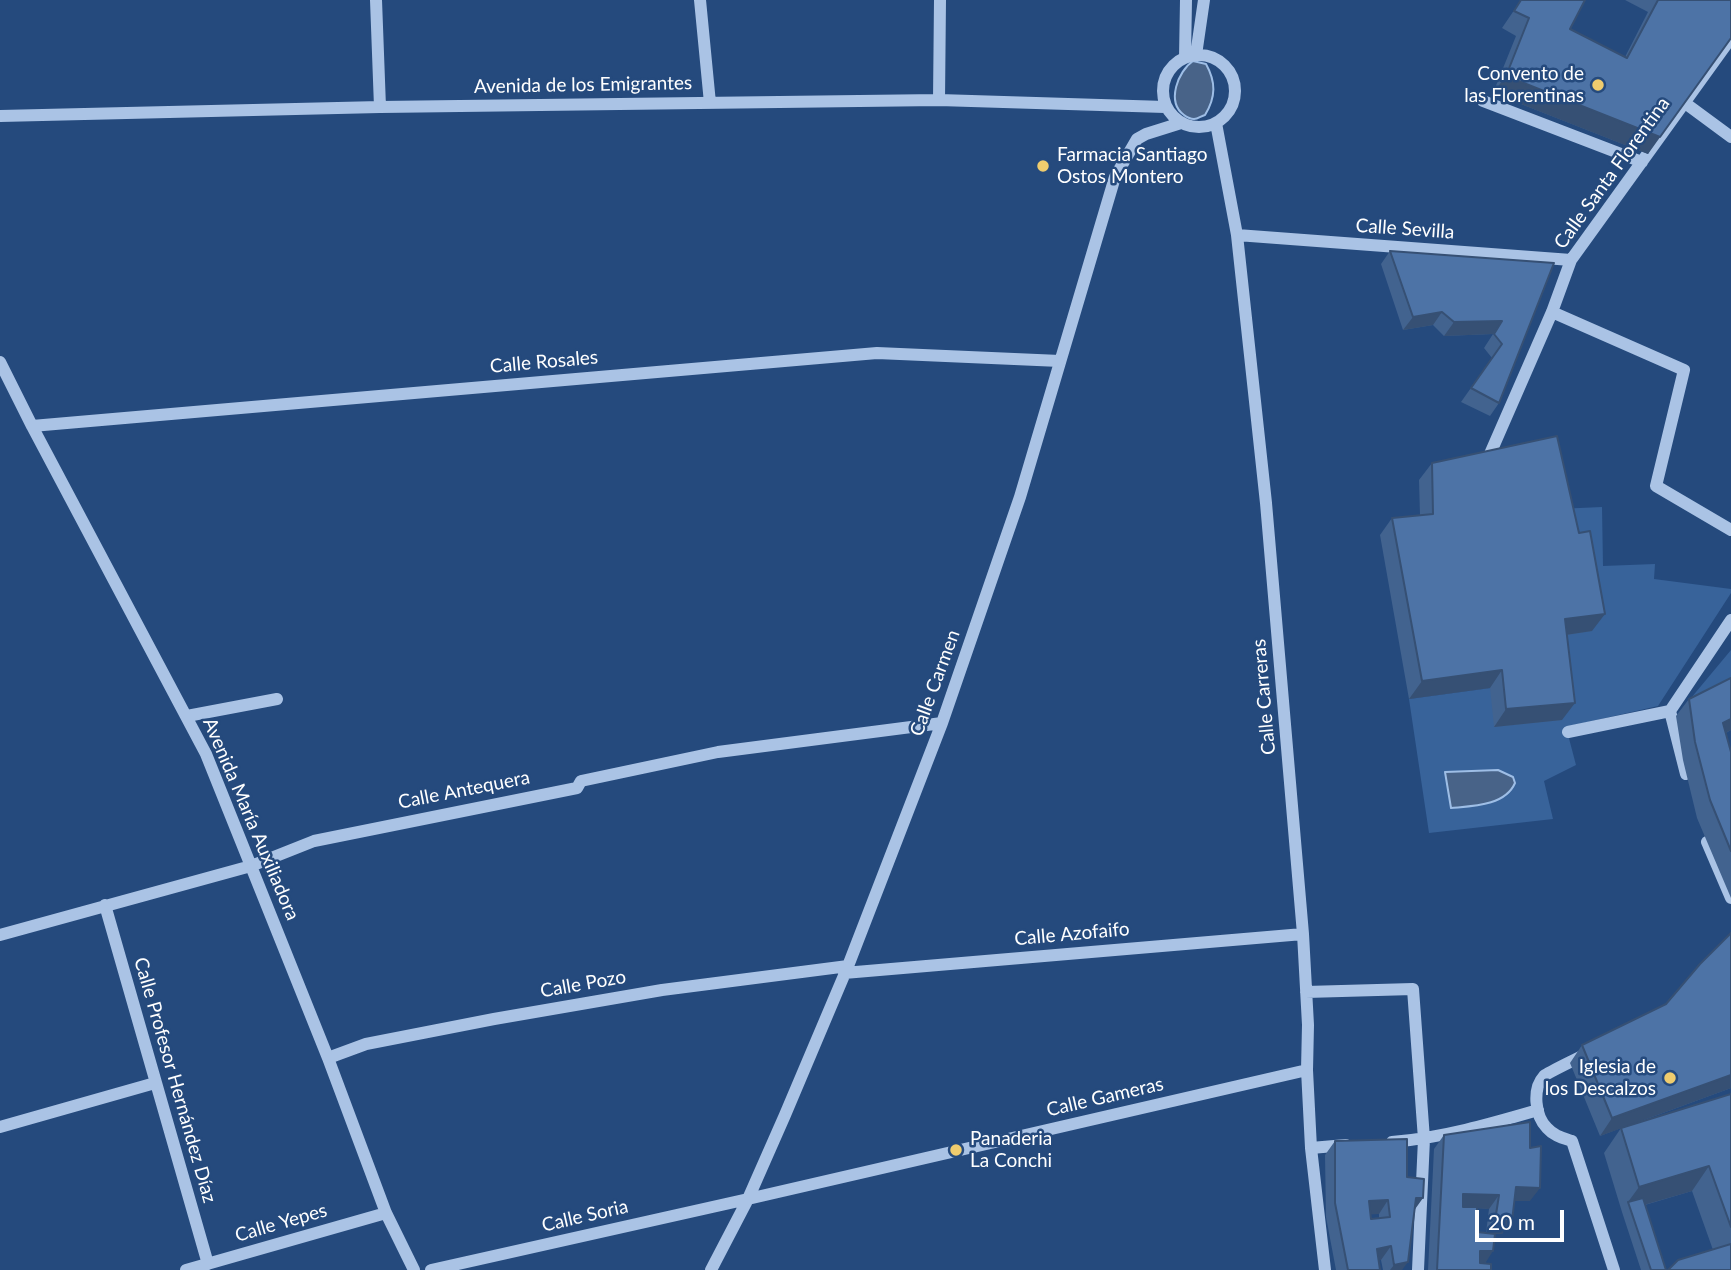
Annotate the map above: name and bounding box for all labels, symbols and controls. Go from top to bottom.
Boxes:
place label: Convento de las Florentinas [1464,63,1584,107]
street label: Avenida de los Emigrantes [474,72,692,98]
marker: Convento de las Florentinas [1590,77,1606,93]
street label: Calle Santa Florentina [1549,93,1675,253]
place label: Farmacia Santiago Ostos Montero [1057,144,1207,188]
marker: Farmacia Santiago Ostos Montero [1035,158,1051,174]
street label: Calle Sevilla [1355,214,1455,244]
street label: Calle Rosales [489,346,599,378]
street label: Calle Carmen [905,627,965,739]
street label: Calle Carreras [1248,638,1280,756]
street label: Avenida María Auxiliadora [198,714,304,924]
street label: Calle Antequera [396,766,532,814]
street label: Calle Azofaifo [1013,918,1131,950]
street label: Calle Profesor Hernández Díaz [129,955,221,1205]
street label: Calle Pozo [538,965,628,1003]
place label: Iglesia de los Descalzos [1545,1056,1656,1100]
marker: Iglesia de los Descalzos [1662,1070,1678,1086]
street label: Calle Gameras [1044,1072,1166,1122]
place label: Panaderia La Conchi [970,1128,1052,1172]
marker: Panaderia La Conchi [948,1142,964,1158]
street label: Calle Soria [540,1195,630,1237]
scale bar [1479,1196,1568,1240]
street label: Calle Yepes [232,1199,330,1247]
text: 20 m [1488,1209,1535,1234]

